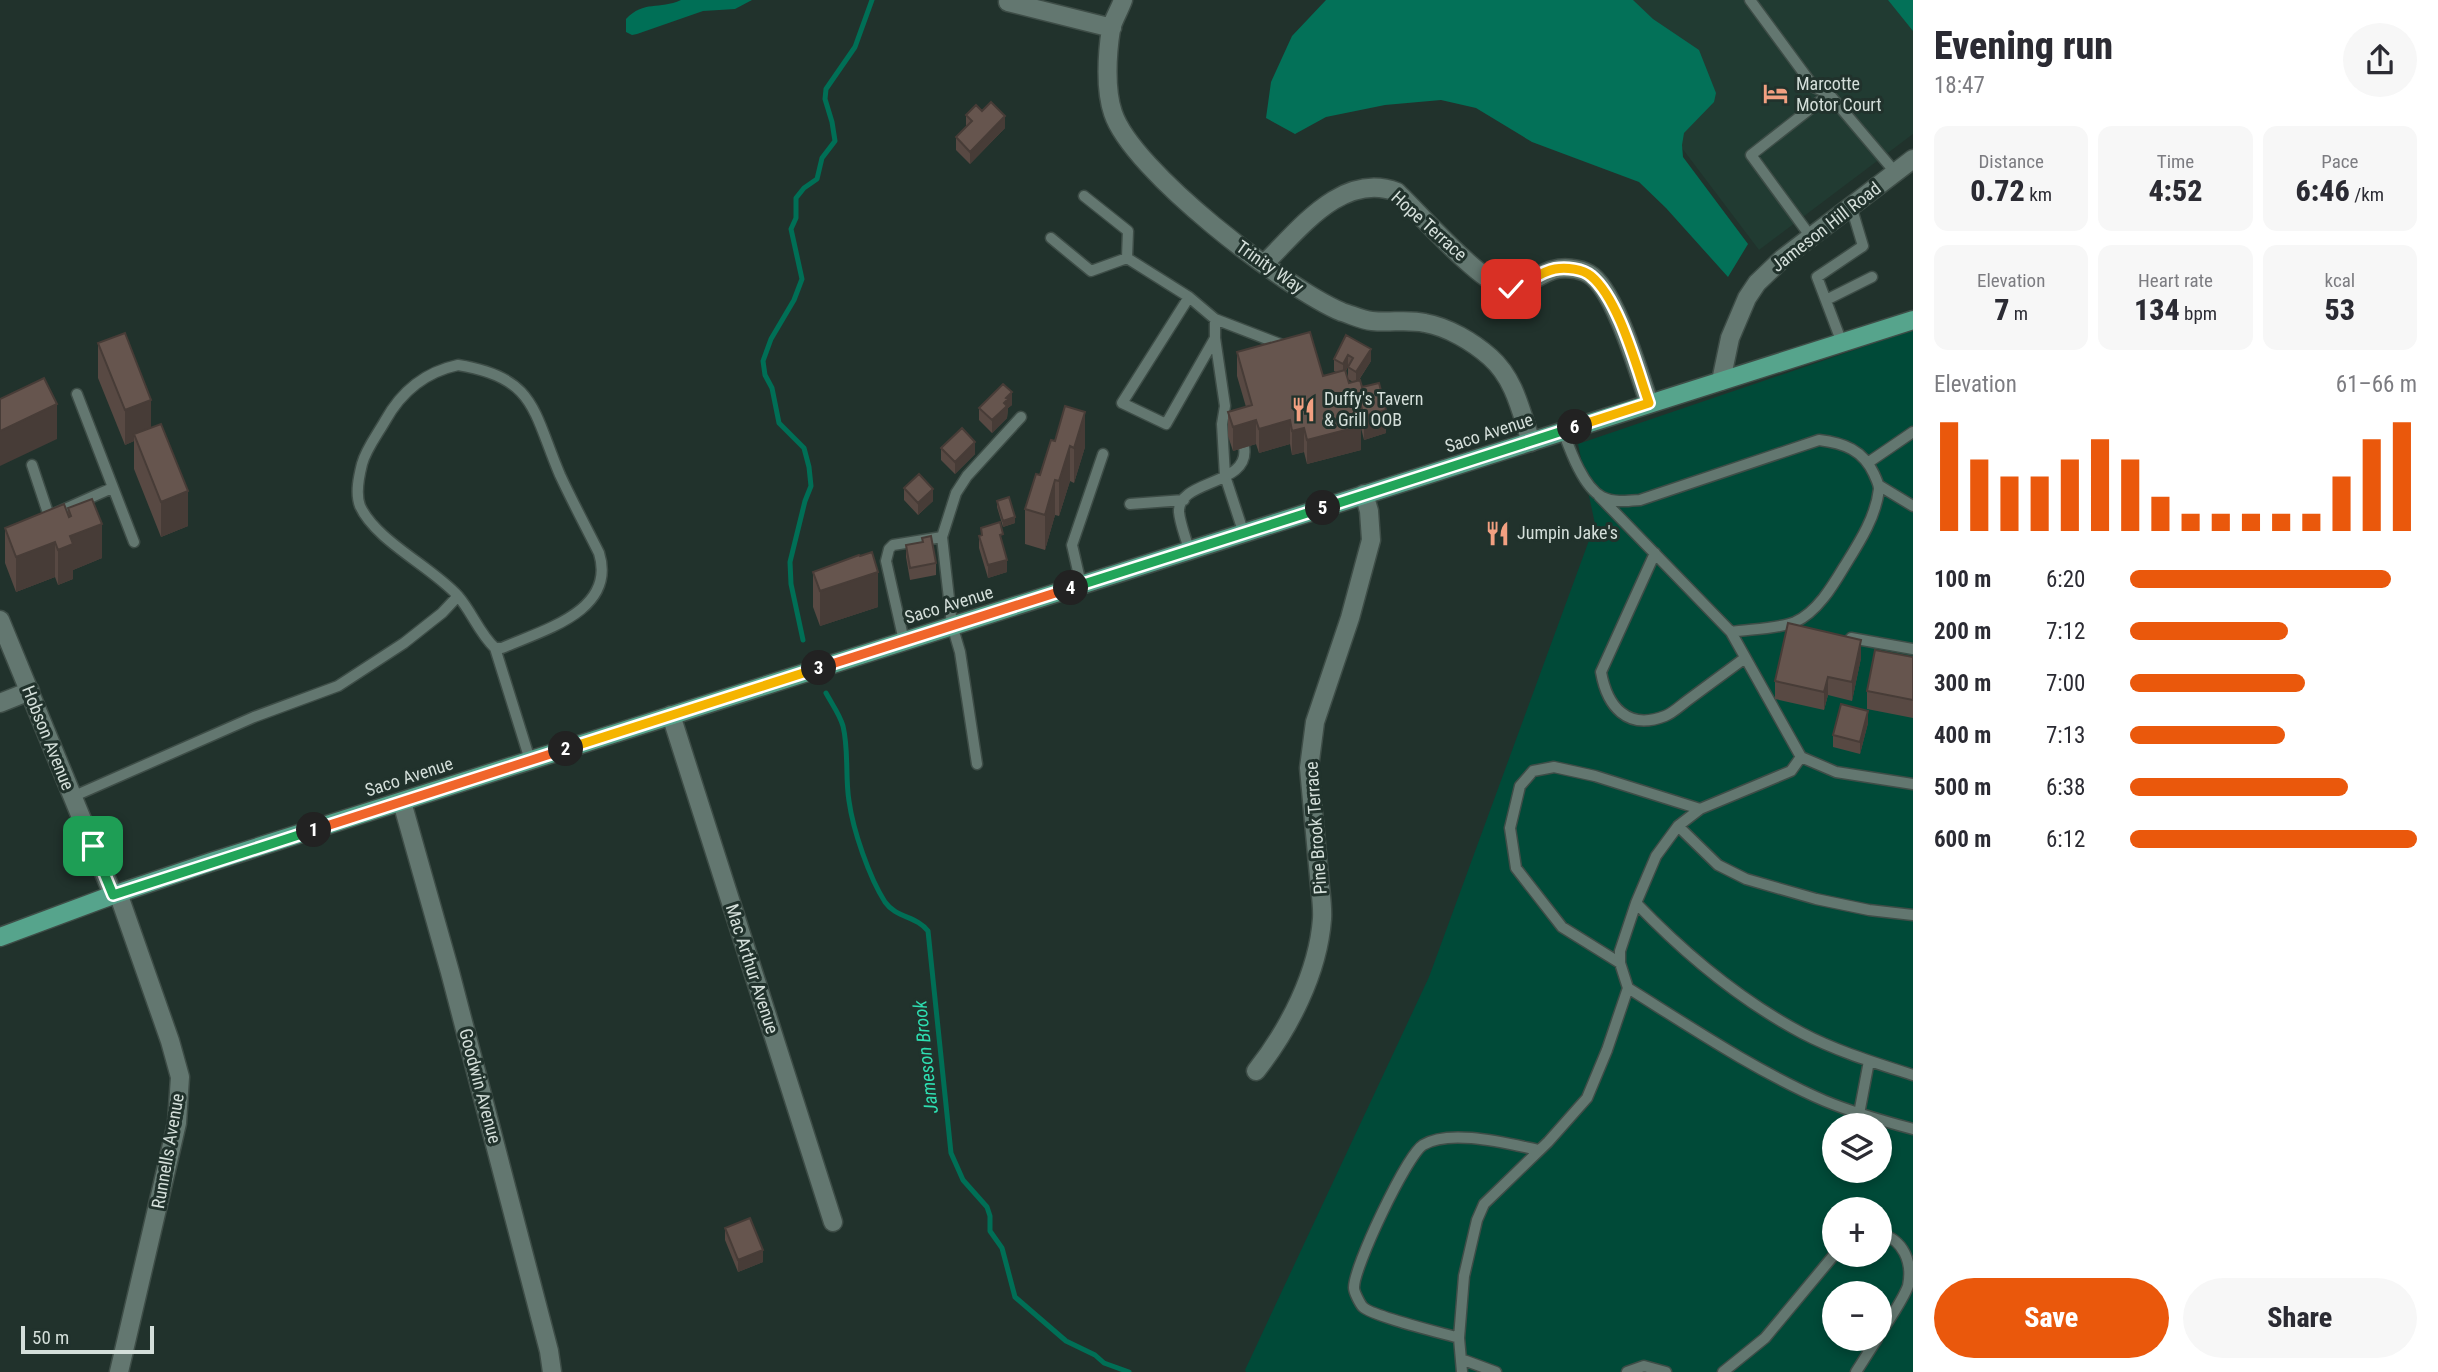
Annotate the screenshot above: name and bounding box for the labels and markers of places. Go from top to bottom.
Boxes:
place label: Marcotte Motor Court [1796,73,1882,115]
hotel icon: Marcotte Motor Court [1762,80,1790,108]
pin [1481,259,1541,319]
place label: Duffy's Tavern & Grill OOB [1324,388,1424,430]
restaurant icon: Duffy's Tavern & Grill OOB [1290,395,1318,423]
pin: 6 [1558,410,1592,444]
pin: 5 [1306,490,1340,526]
restaurant icon: Jumpin Jake's [1483,519,1511,547]
place label: Jumpin Jake's [1517,522,1618,543]
pin: 4 [1054,570,1088,606]
pin: 3 [802,650,836,686]
pin: 2 [548,732,584,766]
pin: 1 [296,812,332,848]
pin [63,816,123,876]

